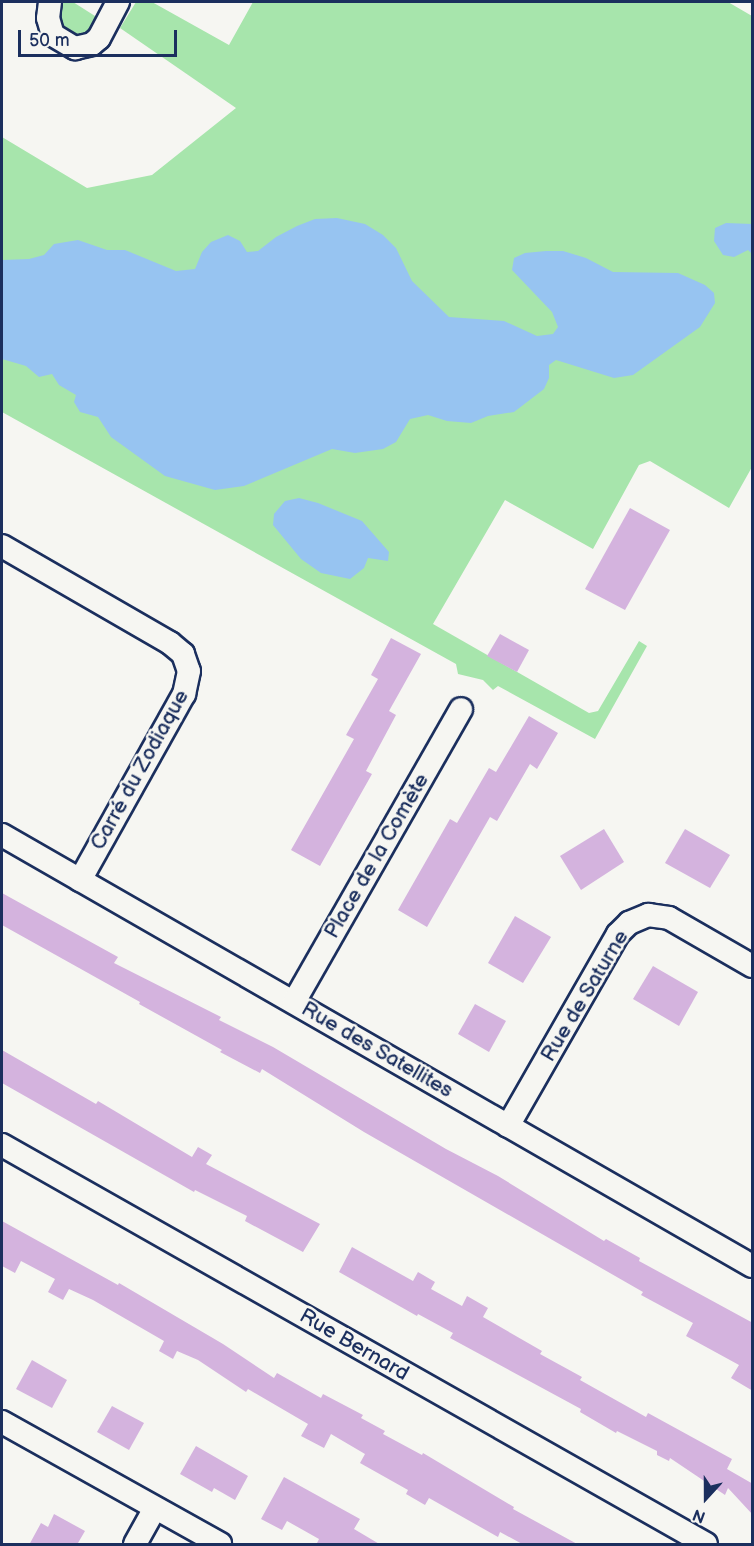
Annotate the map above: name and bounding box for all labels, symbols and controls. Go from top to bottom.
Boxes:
scale bar [21,18,180,56]
text: 50 m [29,30,70,51]
street label: Carré du Zodiaque [86,685,194,855]
street label: Place de la Comète [320,769,434,943]
street label: Rue de Saturne [536,925,634,1067]
street label: Rue des Satellites [297,996,457,1104]
street label: Rue Bernard [295,1304,413,1386]
north arrow [676,1468,736,1528]
text: N [690,1504,708,1526]

